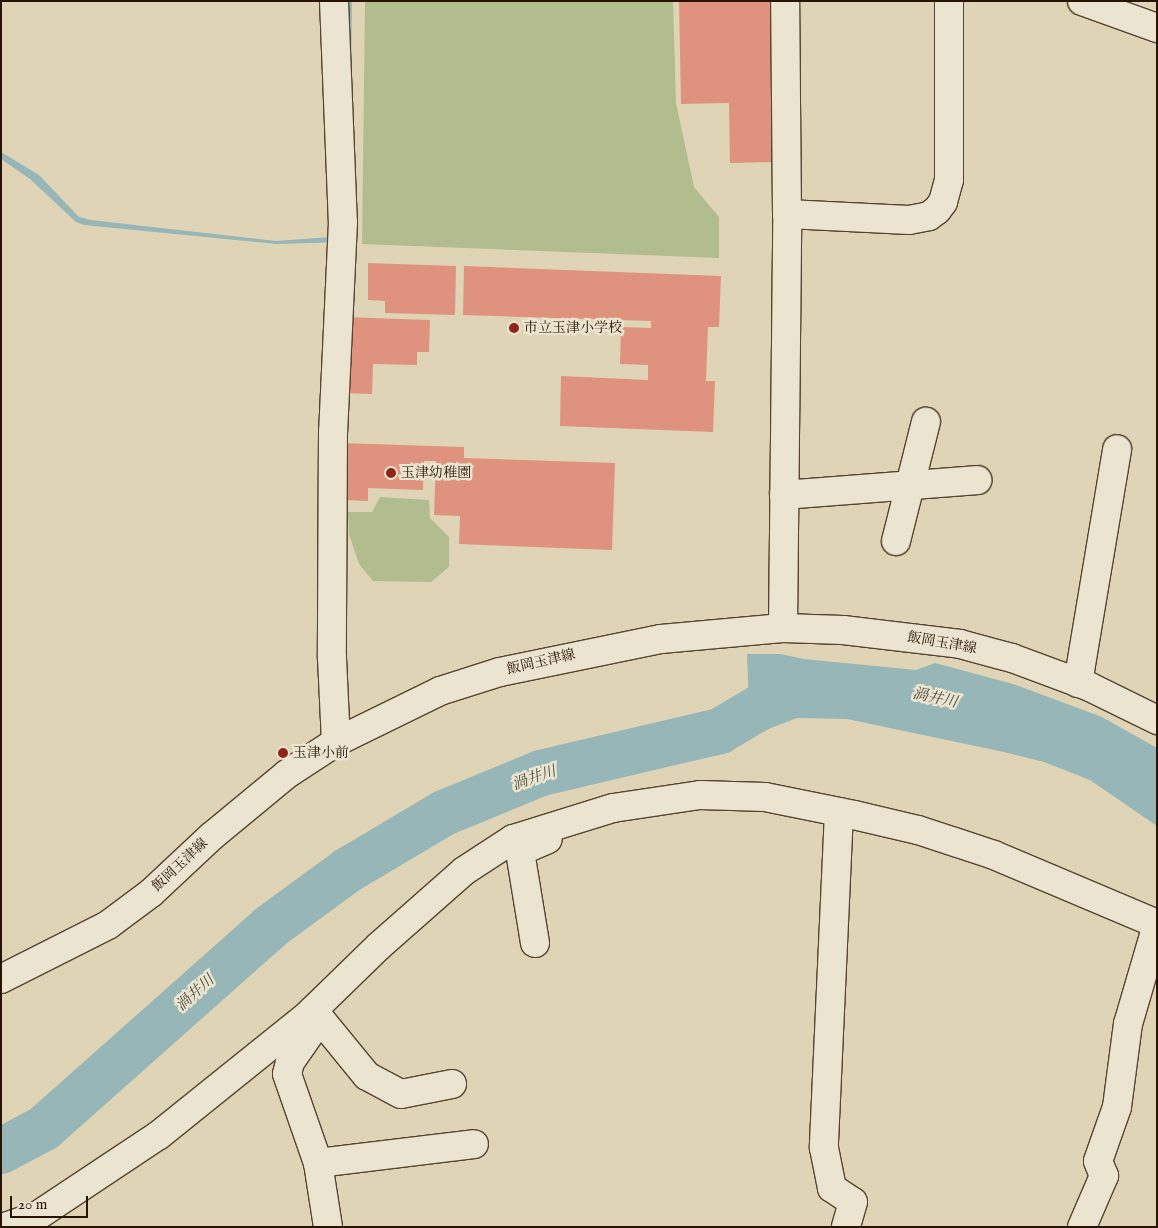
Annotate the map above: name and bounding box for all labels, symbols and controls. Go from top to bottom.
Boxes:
place label: 市立玉津小学校 [524,320,622,336]
marker: 市立玉津小学校 [508,322,520,334]
place label: 玉津幼稚園 [401,465,471,481]
marker: 玉津幼稚園 [385,467,397,479]
street label: 飯岡玉津線 [906,629,978,657]
street label: 飯岡玉津線 [505,646,577,678]
water label: 渦井川 [911,685,959,711]
place label: 玉津小前 [293,745,349,761]
marker: 玉津小前 [277,747,289,759]
water label: 渦井川 [510,762,558,794]
street label: 飯岡玉津線 [149,835,211,895]
water label: 渦井川 [172,971,218,1015]
scale bar [12,1186,90,1218]
text: 20 m [18,1195,47,1214]

